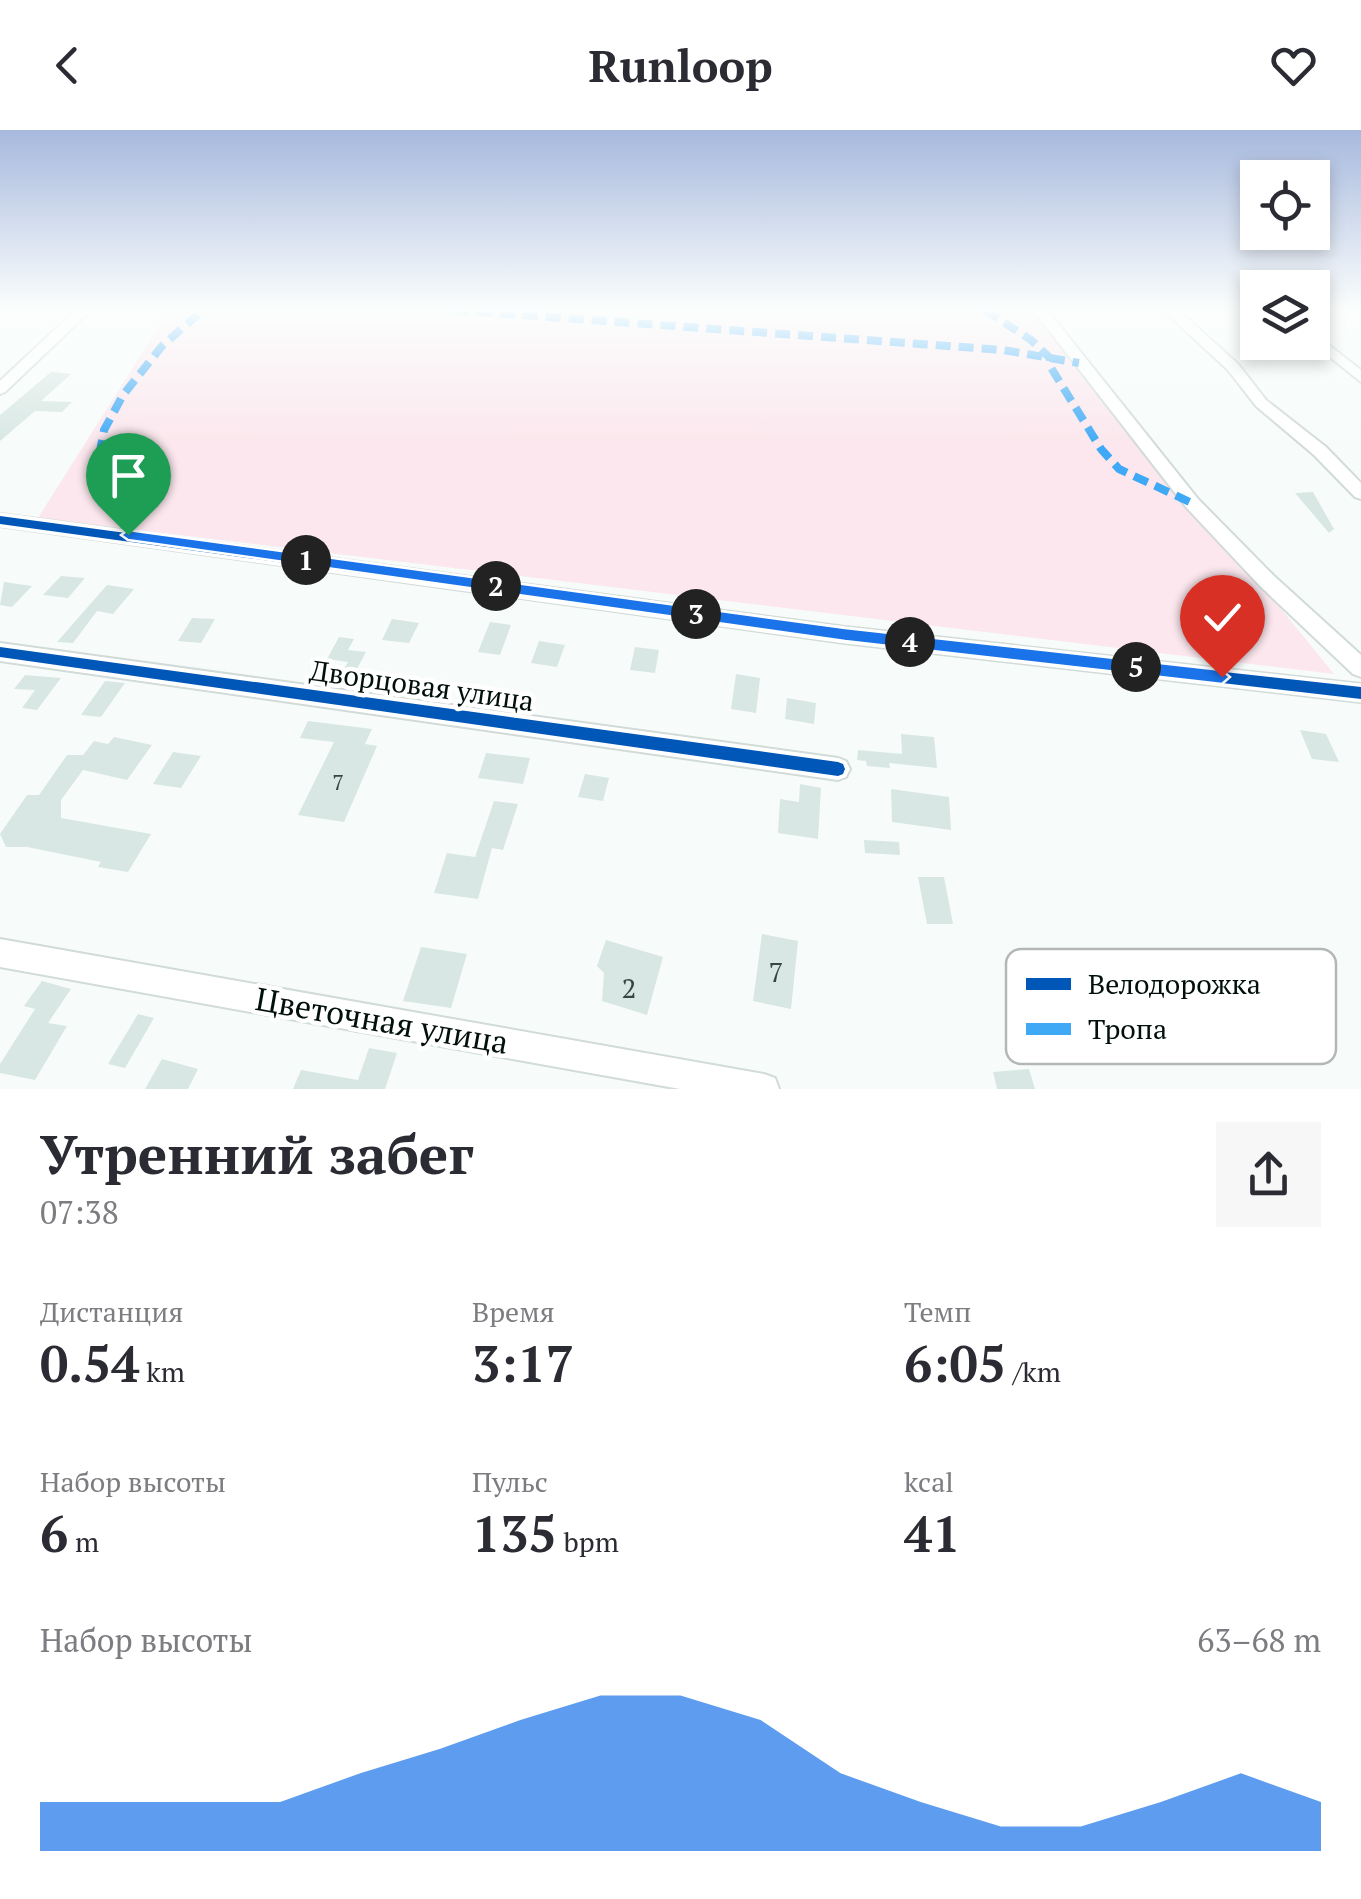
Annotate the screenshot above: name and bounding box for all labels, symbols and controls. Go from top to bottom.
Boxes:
text: Runloop [588,35,773,95]
icon: back [40,38,95,93]
icon: heart [1266,38,1321,93]
map controls [1240,160,1330,360]
button: locate [1240,160,1330,250]
button: layers [1240,270,1330,360]
pin [86,433,171,536]
icon: arrive [101,448,156,503]
pin: 1 [281,535,331,585]
text: 1 [298,541,314,578]
pin: 2 [471,561,521,611]
text: 2 [488,567,504,604]
pin [1180,575,1265,678]
pin: 3 [671,589,721,639]
icon: check [1195,590,1250,645]
text: 3 [688,595,704,632]
pin: 4 [885,617,935,667]
text: 4 [902,623,918,660]
pin: 5 [1111,642,1161,692]
text: 5 [1128,648,1144,685]
street label: Дворцовая улица [308,651,536,719]
house number: 7 [332,767,344,796]
legend [1006,949,1336,1064]
house number: 7 [769,953,783,990]
text: Велодорожка [1088,965,1261,1002]
house number: 2 [622,969,636,1006]
street label: Цветочная улица [252,977,512,1063]
text: Тропа [1088,1010,1167,1047]
text: Утренний забег [40,1117,474,1190]
button: share [1216,1122,1321,1227]
text: 07:38 [40,1191,119,1233]
text: Дистанция [40,1293,183,1330]
text: Время [472,1293,555,1330]
text: Темп [904,1293,971,1330]
text: 0.54 [40,1330,140,1396]
text: 3:17 [472,1330,574,1396]
text: 6:05 [904,1330,1006,1396]
text: km [140,1353,185,1390]
text: /km [1006,1353,1061,1390]
text: Набор высоты [40,1463,226,1500]
text: Пульс [472,1463,548,1500]
text: kcal [904,1463,954,1500]
text: 6 [40,1500,68,1566]
text: 135 [472,1500,557,1566]
text: 41 [904,1500,961,1566]
text: m [68,1523,99,1560]
text: bpm [557,1523,619,1560]
text: Набор высоты [40,1619,252,1661]
text: 63–68 m [1197,1619,1321,1661]

